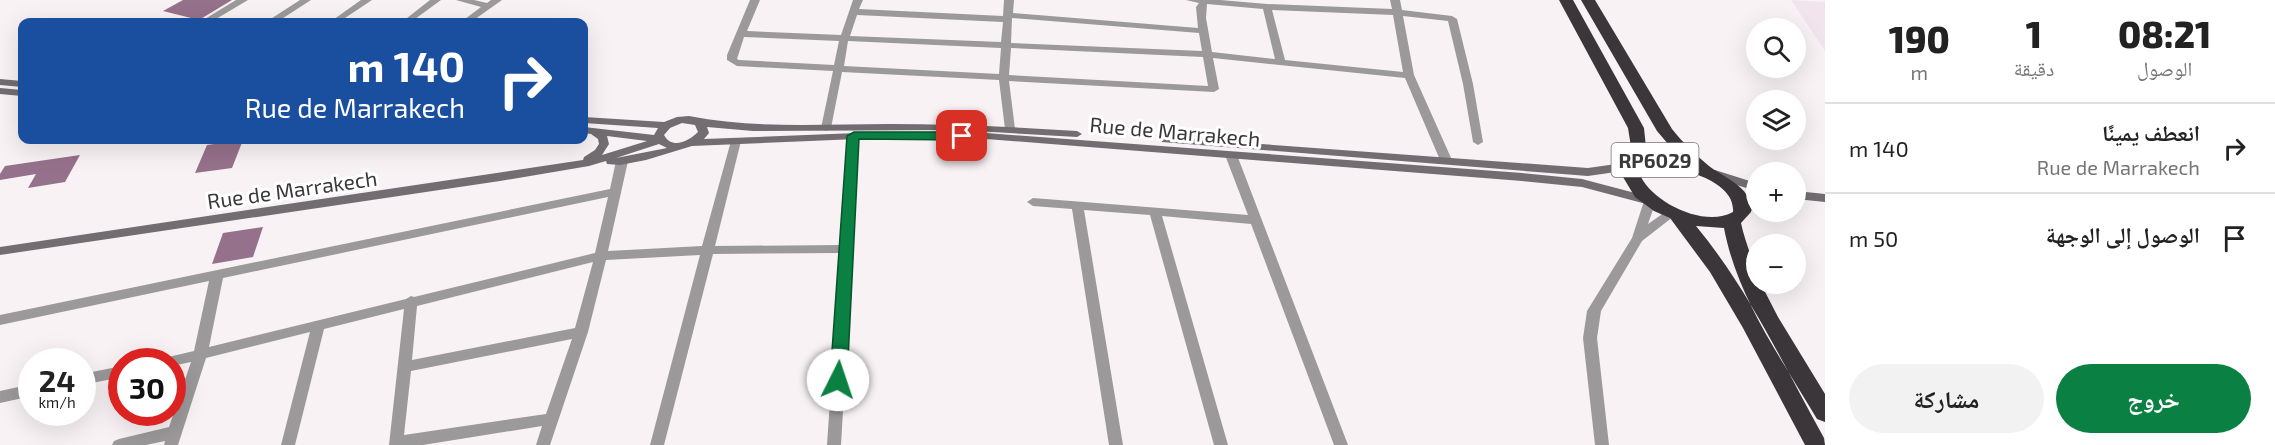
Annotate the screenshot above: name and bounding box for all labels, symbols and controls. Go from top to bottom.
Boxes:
text: 1 [2026,12,2042,55]
text: 08:21 [2118,12,2211,55]
text: 190 [1889,17,1950,60]
map controls [1746,18,1806,294]
button: search [1746,18,1806,78]
text: 140 m [348,40,465,90]
icon: right [486,42,564,120]
text: دقيقة [2014,56,2054,80]
text: الوصول [2137,56,2192,80]
text: m [1911,60,1928,84]
button: layers [1746,90,1806,150]
text: Rue de Marrakech [245,91,465,123]
pin [936,110,987,161]
street label: Rue de Marrakech [1089,111,1261,151]
icon: arrive [945,119,978,152]
text: انعطف يمينًا [2102,119,2200,145]
icon: right [2218,132,2251,165]
text: 140 m [1849,135,1909,161]
road number: RP6029 [1612,143,1698,177]
text: Rue de Marrakech [2037,155,2200,179]
button: + [1746,162,1806,222]
street label: Rue de Marrakech [205,165,379,213]
text: الوصول إلى الوجهة [2046,221,2200,247]
icon: arrive [2218,222,2251,255]
text: 50 m [1849,225,1898,251]
button: − [1746,234,1806,294]
speed limit sign: 30 [108,348,186,426]
position arrow [806,348,870,412]
text: 24 [39,362,75,398]
button: مشاركة [1849,364,2044,433]
button: خروج [2056,364,2251,433]
text: km/h [38,393,76,411]

